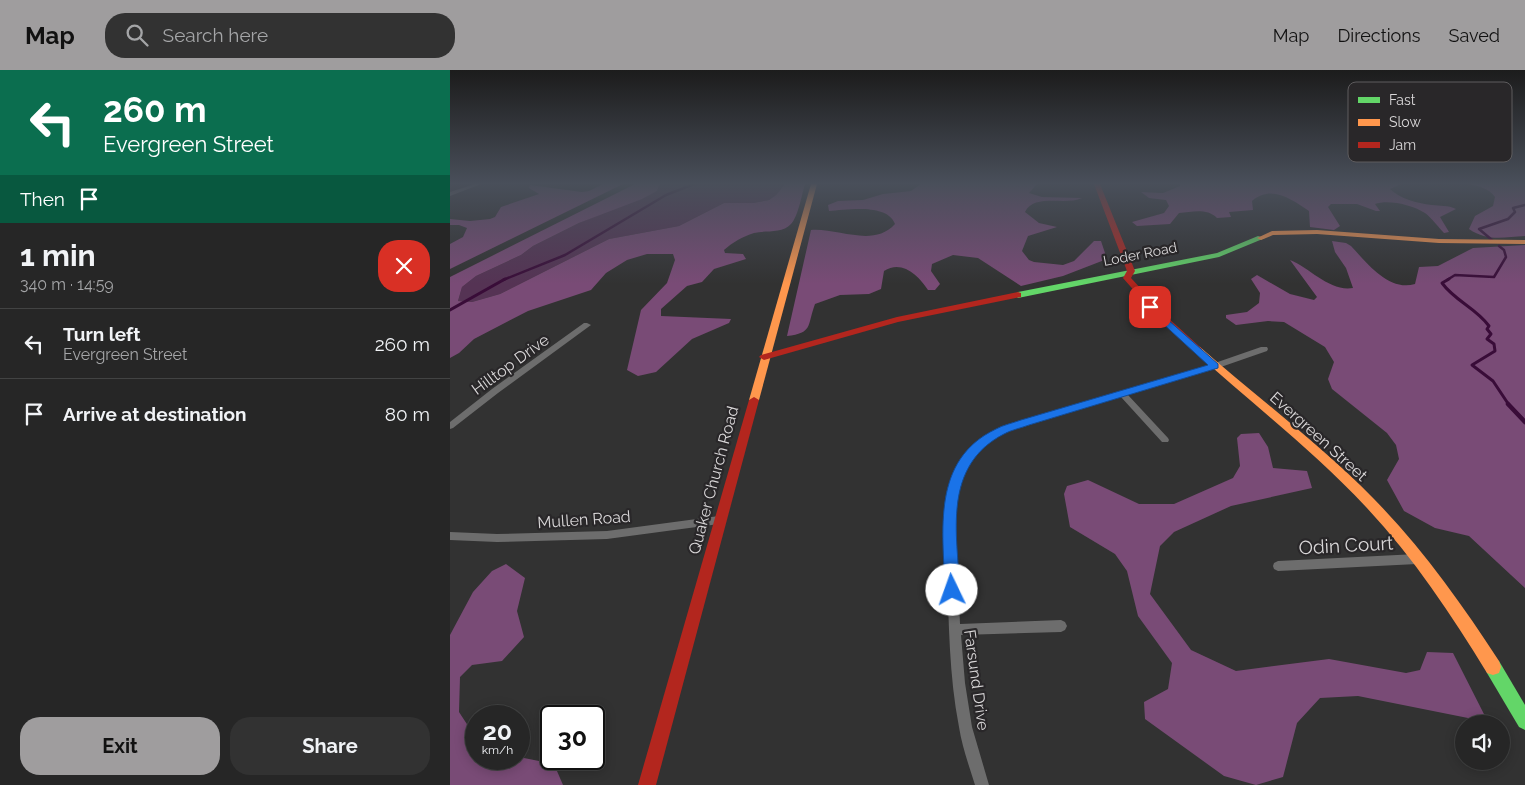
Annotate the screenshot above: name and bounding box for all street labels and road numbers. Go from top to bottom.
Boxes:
street label: Loder Road [1102,239,1178,269]
street label: Hilltop Drive [468,330,553,399]
street label: Evergreen Street [1266,388,1372,485]
street label: Quaker Church Road [685,404,742,556]
street label: Mullen Road [537,507,631,532]
street label: Odin Court [1298,532,1395,558]
street label: Farsund Drive [960,628,993,732]

